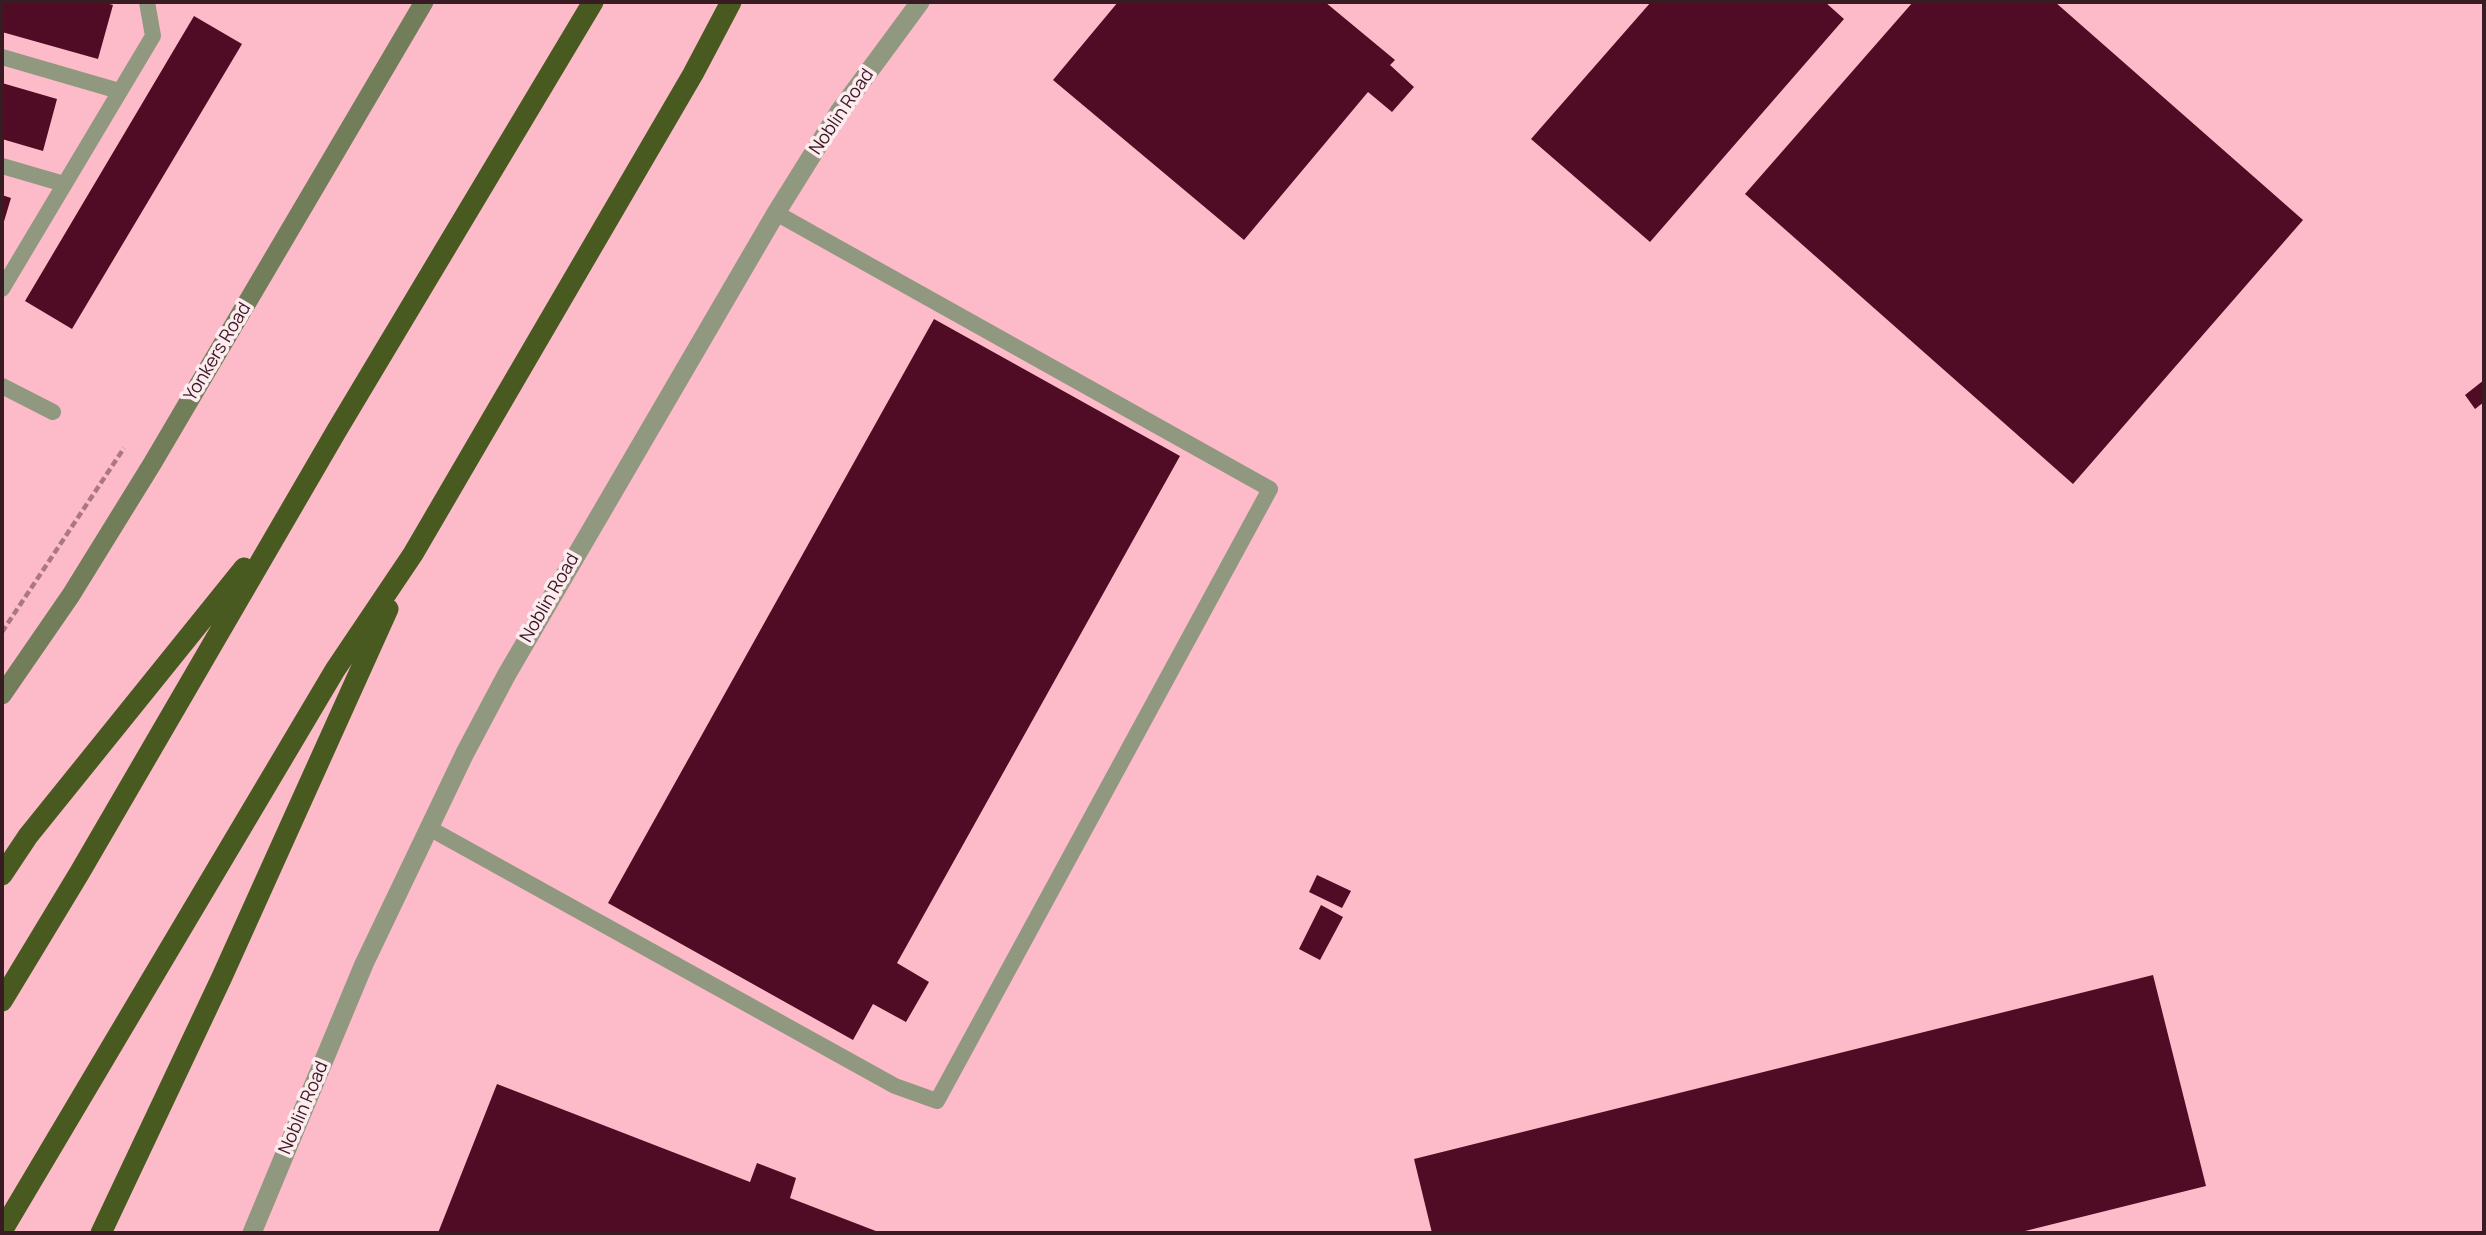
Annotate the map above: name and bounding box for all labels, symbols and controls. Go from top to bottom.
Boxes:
street label: Noblin Road [805,65,879,159]
street label: Yonkers Road [180,299,256,405]
street label: Noblin Road [516,550,584,646]
street label: Noblin Road [275,1058,333,1158]

